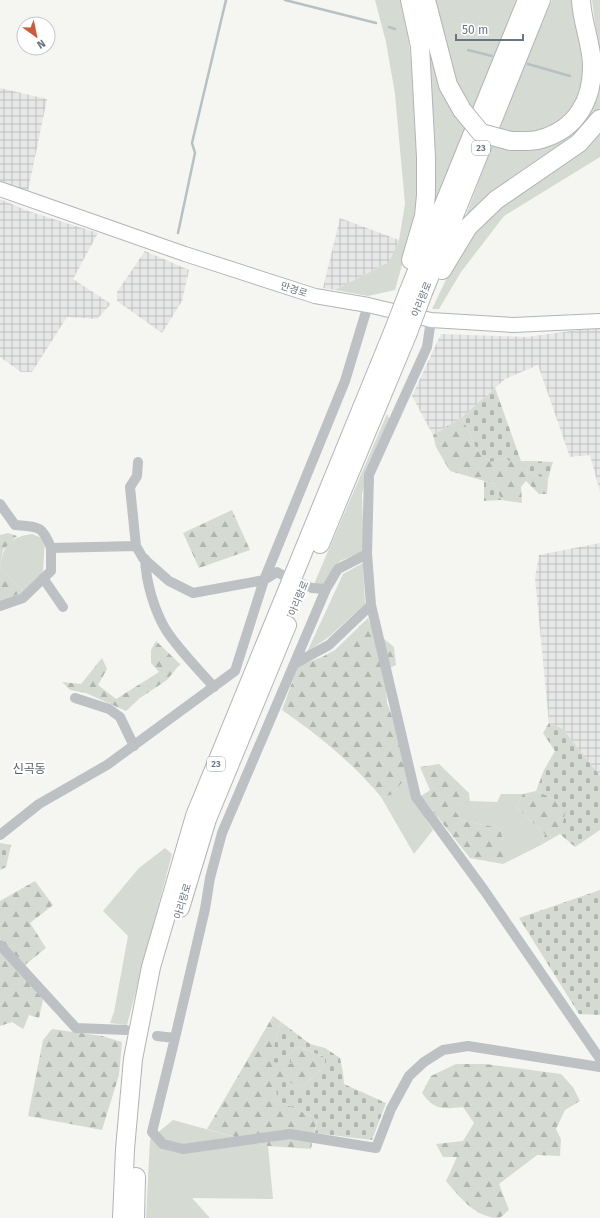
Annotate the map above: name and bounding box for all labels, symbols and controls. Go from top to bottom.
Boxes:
north arrow [16,16,56,56]
scale bar [456,16,523,42]
text: 50 m [462,23,488,37]
text: N [35,37,48,51]
road number: 23 [472,141,490,155]
street label: 만경로 [279,280,309,300]
street label: 아리랑로 [409,280,434,319]
street label: 아리랑로 [286,579,311,618]
road number: 23 [207,757,225,771]
district label: 신곡동 [12,762,46,776]
street label: 아리랑로 [172,882,194,921]

